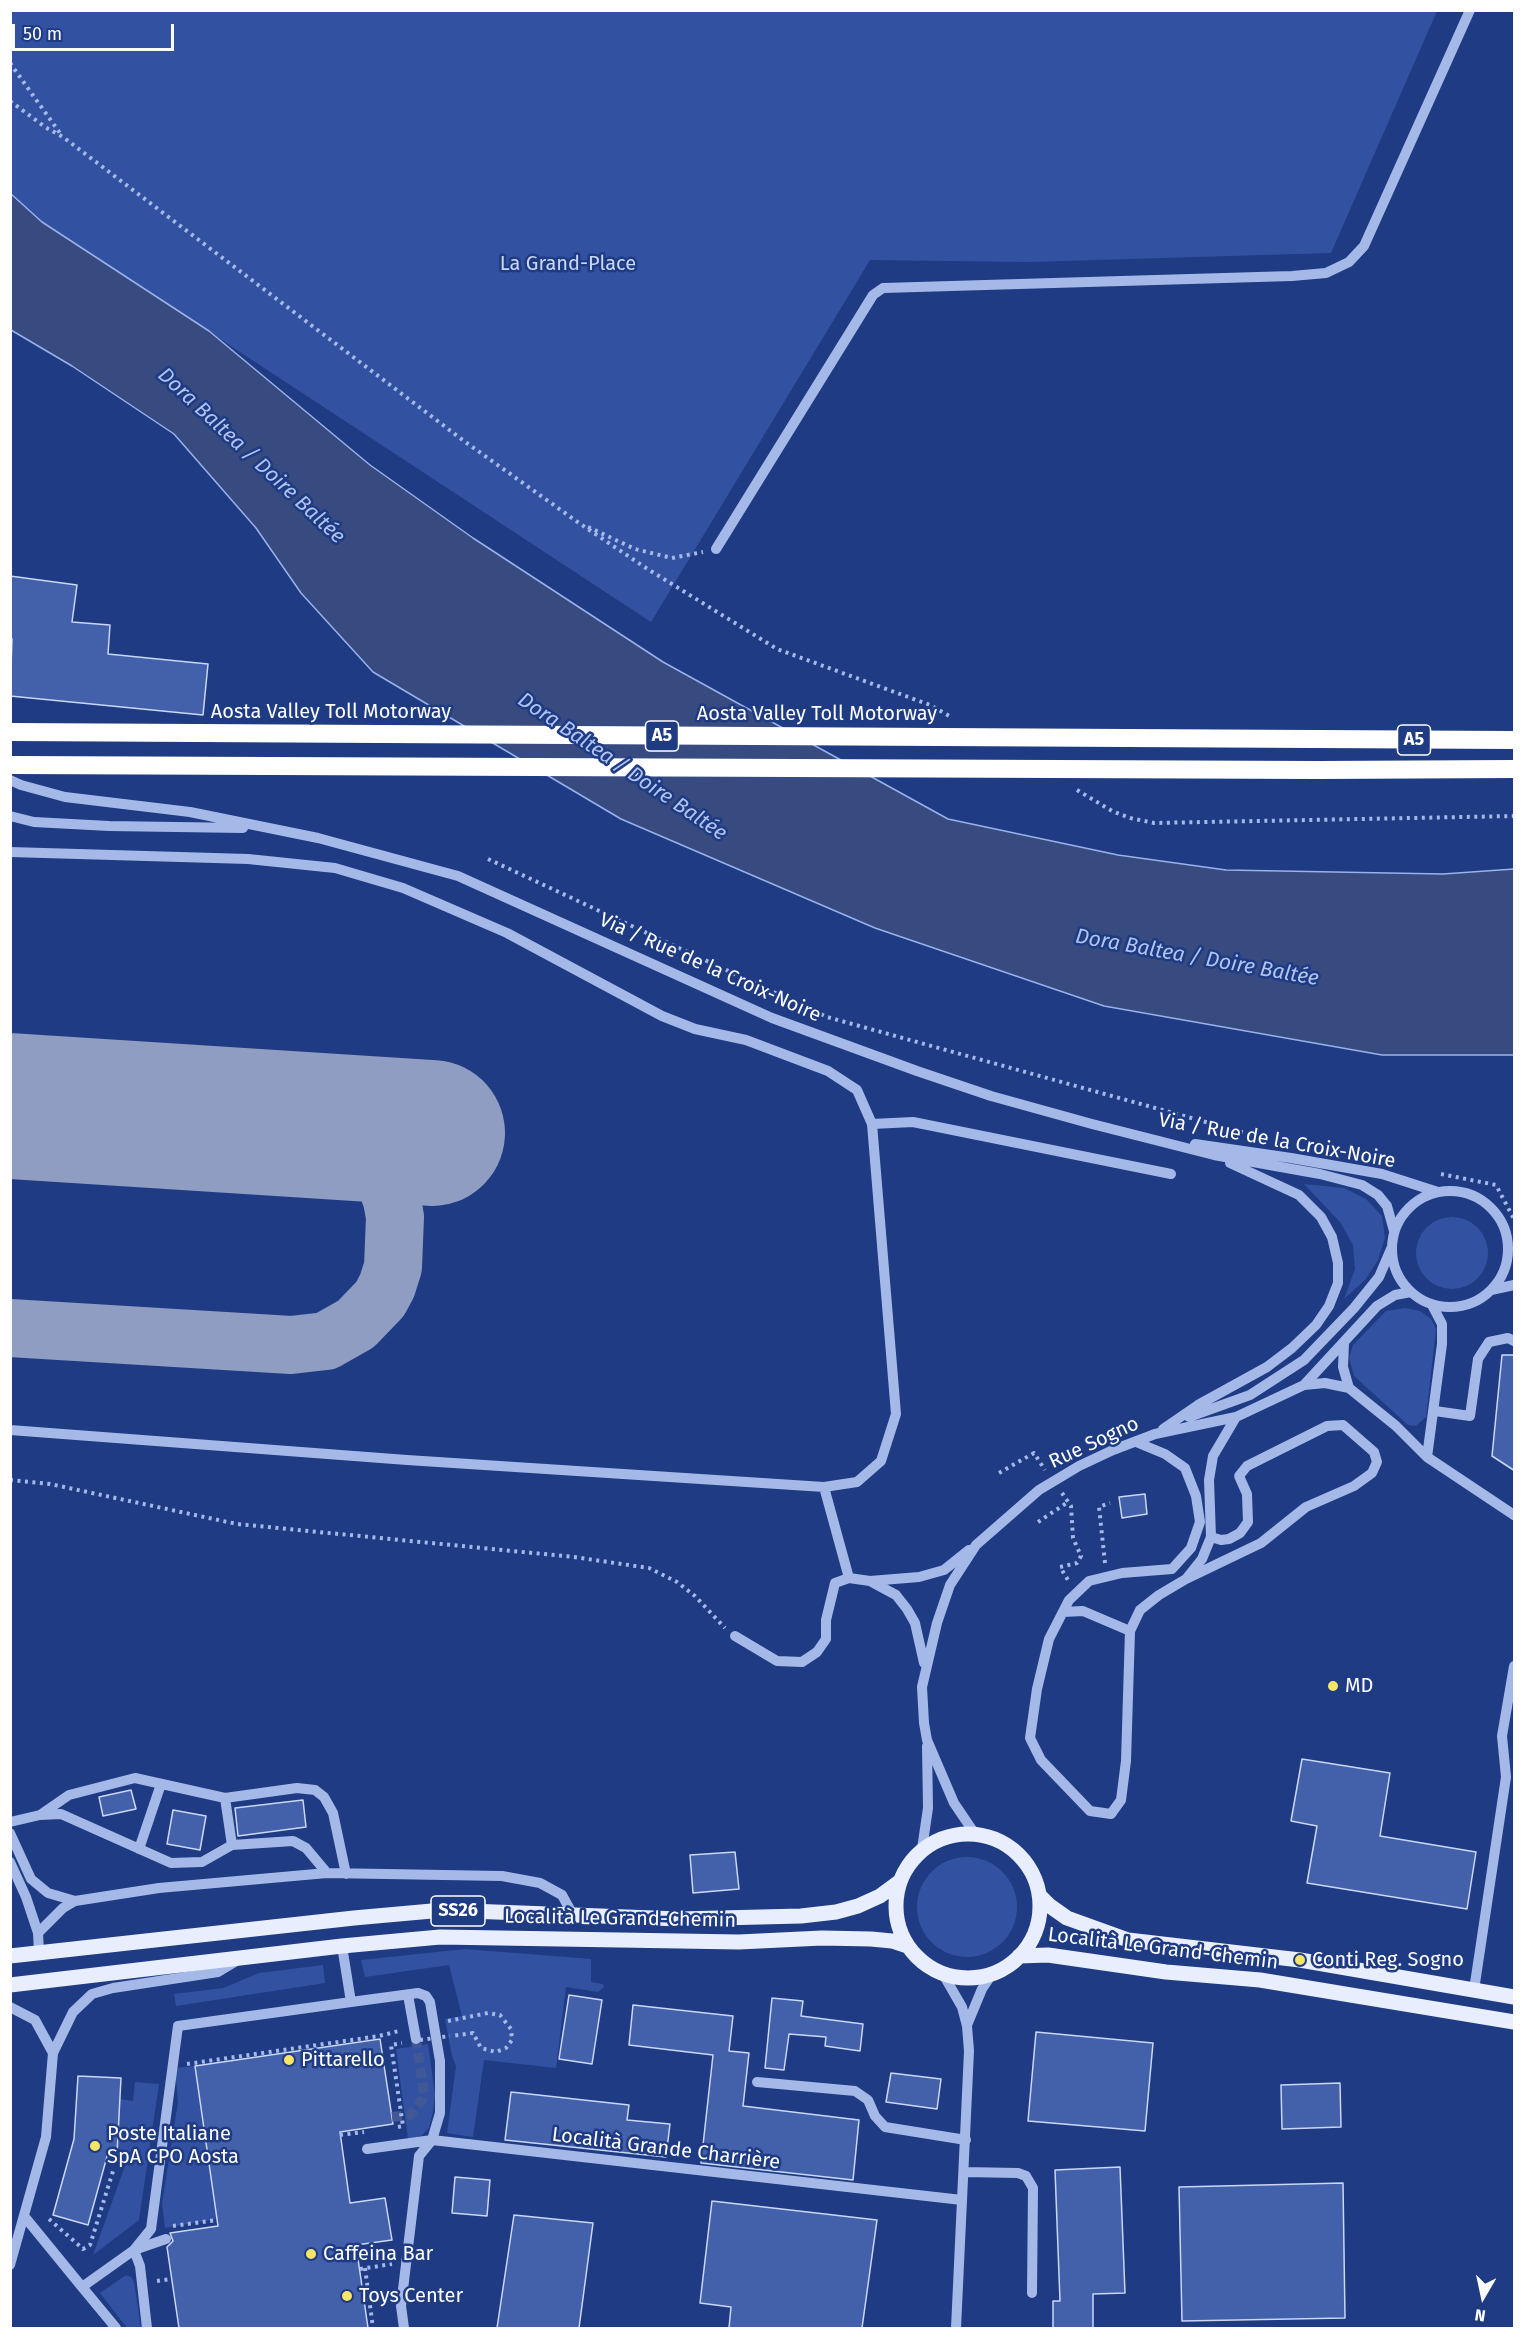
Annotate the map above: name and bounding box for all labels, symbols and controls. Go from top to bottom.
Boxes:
scale bar [15,12,177,50]
text: 50 m [23,23,62,45]
park label: La Grand-Place [500,252,636,276]
water label: Dora Baltea / Doire Baltée [152,363,350,549]
water label: Dora Baltea / Doire Baltée [513,688,731,846]
street label: Aosta Valley Toll Motorway [211,700,451,724]
street label: Aosta Valley Toll Motorway [697,702,937,726]
road number: A5 [646,721,678,751]
road number: A5 [1398,725,1430,755]
street label: Via / Rue de la Croix-Noire [595,908,825,1028]
water label: Dora Baltea / Doire Baltée [1073,924,1321,992]
street label: Via / Rue de la Croix-Noire [1157,1108,1397,1174]
street label: Rue Sogno [1045,1412,1143,1474]
place label: MD [1345,1674,1373,1698]
marker: MD [1326,1679,1340,1693]
road number: SS26 [431,1896,485,1926]
street label: Località Le Grand-Chemin [504,1905,736,1933]
street label: Località Le Grand-Chemin [1046,1923,1280,1975]
place label: Conti Reg. Sogno [1312,1948,1464,1972]
marker: Conti Reg. Sogno [1293,1953,1307,1967]
place label: Pittarello [301,2048,385,2072]
marker: Pittarello [282,2053,296,2067]
place label: Poste Italiane SpA CPO Aosta [107,2122,239,2169]
street label: Località Grande Charrière [550,2123,782,2175]
marker: Poste Italiane SpA CPO Aosta [88,2139,102,2153]
place label: Caffeina Bar [323,2242,433,2266]
marker: Caffeina Bar [304,2247,318,2261]
north arrow [1453,2267,1513,2327]
place label: Toys Center [359,2284,463,2308]
marker: Toys Center [340,2289,354,2303]
text: N [1473,2305,1487,2325]

